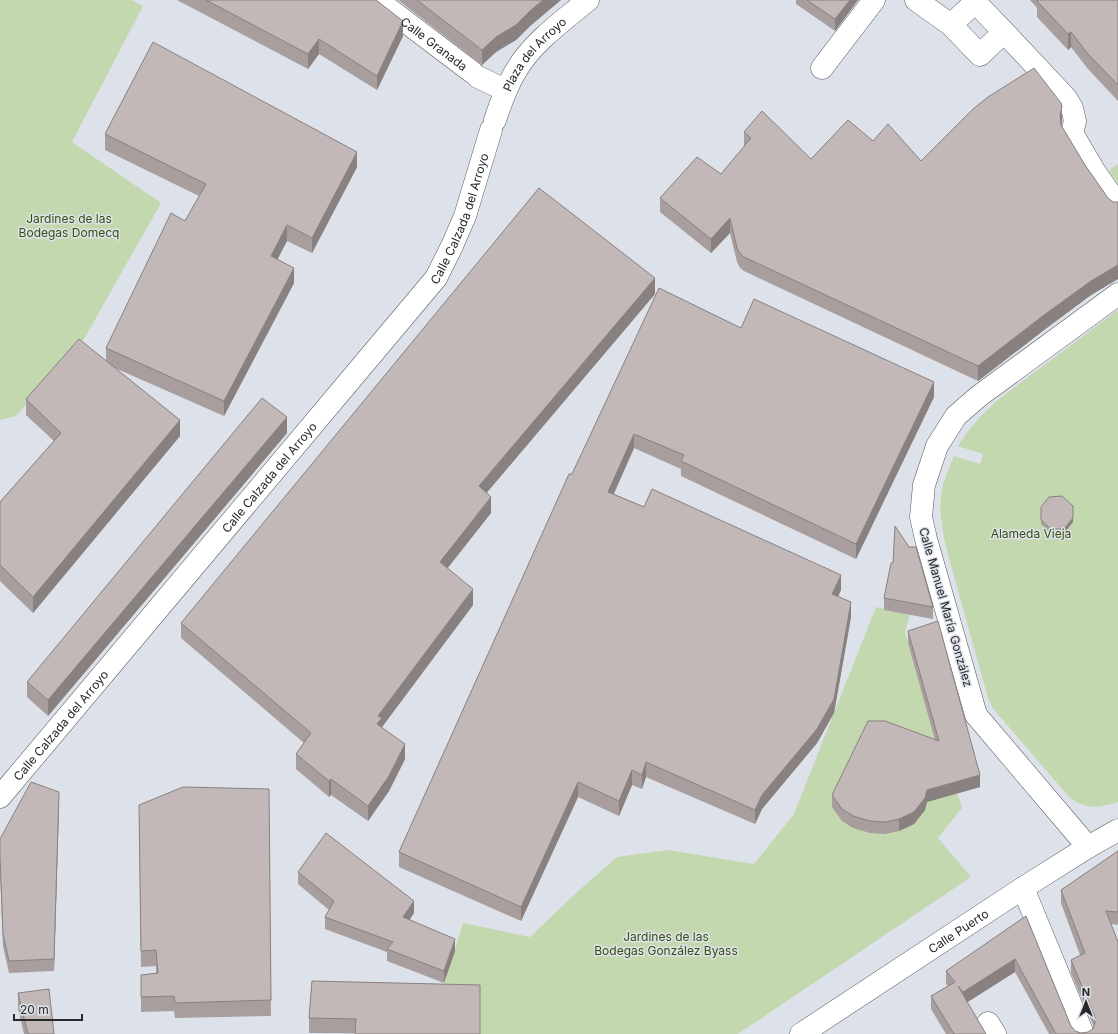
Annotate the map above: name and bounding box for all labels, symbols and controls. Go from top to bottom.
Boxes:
street label: Calle Granada [398,13,471,74]
street label: Plaza del Arroyo [499,14,569,93]
street label: Calle Calzada del Arroyo [427,151,491,287]
park label: Jardines de las Bodegas Domecq [19,211,119,240]
street label: Calle Calzada del Arroyo [218,419,320,535]
street label: Calle Manuel María González [916,526,976,688]
park label: Alameda Vieja [991,526,1071,541]
street label: Calle Calzada del Arroyo [10,667,111,783]
street label: Calle Puerto [925,905,991,956]
park label: Jardines de las Bodegas González Byass [594,929,738,958]
north arrow [1066,982,1106,1022]
text: N [1082,985,1090,999]
scale bar [14,996,82,1022]
text: 20 m [20,1002,49,1017]

